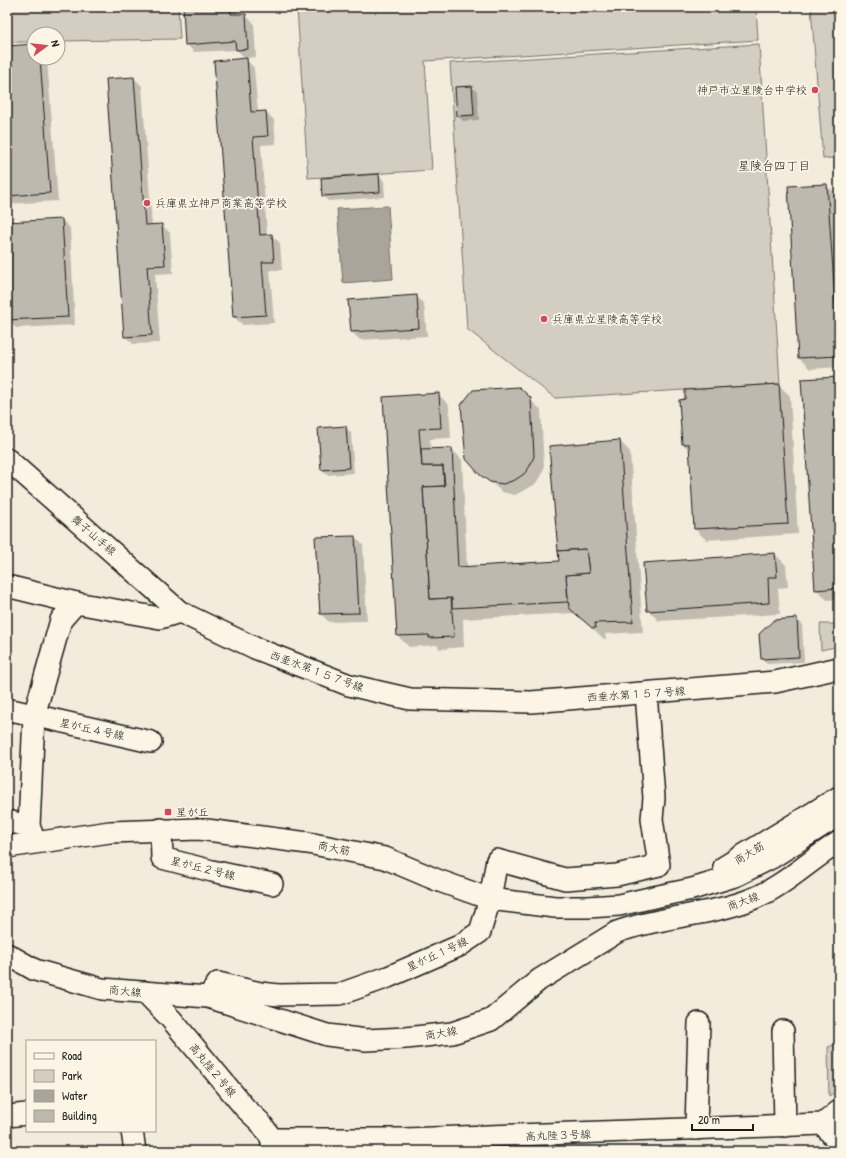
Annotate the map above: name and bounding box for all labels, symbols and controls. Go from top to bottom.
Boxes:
north arrow [26,26,66,66]
text: N [48,39,63,48]
place label: 神戸市立星陵台中学校 [697,83,807,97]
marker: 神戸市立星陵台中学校 [810,85,820,95]
district label: 星陵台四丁目 [738,157,810,174]
place label: 兵庫県立神戸商業高等学校 [155,196,287,210]
marker: 兵庫県立神戸商業高等学校 [142,198,152,208]
place label: 兵庫県立星陵高等学校 [552,312,662,326]
marker: 兵庫県立星陵高等学校 [539,314,549,324]
street label: 舞子山手線 [69,512,119,558]
street label: 西垂水第１５７号線 [268,647,366,695]
street label: 西垂水第１５７号線 [586,684,686,704]
street label: 星が丘４号線 [58,715,126,743]
place label: 星が丘 [176,805,209,819]
marker: 星が丘 [163,807,173,817]
street label: 商大筋 [316,838,352,858]
street label: 商大筋 [731,839,767,867]
street label: 星が丘２号線 [169,853,237,883]
street label: 商大線 [725,889,761,913]
street label: 星が丘１号線 [404,934,470,974]
street label: 商大線 [108,983,142,999]
street label: 商大線 [424,1023,458,1043]
legend [26,1040,156,1132]
street label: 高丸陸２号線 [186,1040,240,1100]
text: Road [62,1047,82,1064]
text: Park [62,1067,82,1084]
text: Water [62,1087,88,1104]
scale bar [692,1106,753,1132]
text: Building [62,1107,97,1124]
text: 20 m [698,1111,720,1128]
street label: 高丸陸３号線 [525,1127,591,1143]

